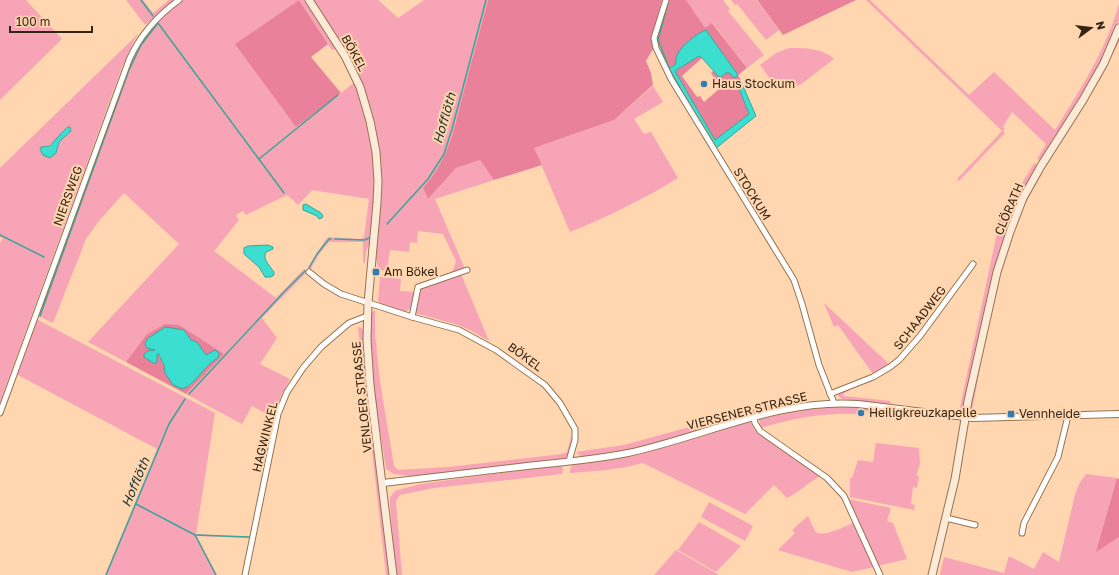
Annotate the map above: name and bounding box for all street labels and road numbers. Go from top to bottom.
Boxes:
street label: BÖKEL [338,32,371,74]
street label: NIERSWEG [50,164,85,228]
street label: STOCKUM [730,165,774,223]
street label: CLÖRATH [991,180,1026,237]
street label: SCHAADWEG [890,283,949,353]
street label: BÖKEL [505,339,546,374]
street label: VENLOER STRASSE [348,341,375,454]
street label: VIERSENER STRASSE [685,388,809,433]
street label: HAGWINKEL [249,400,281,474]

